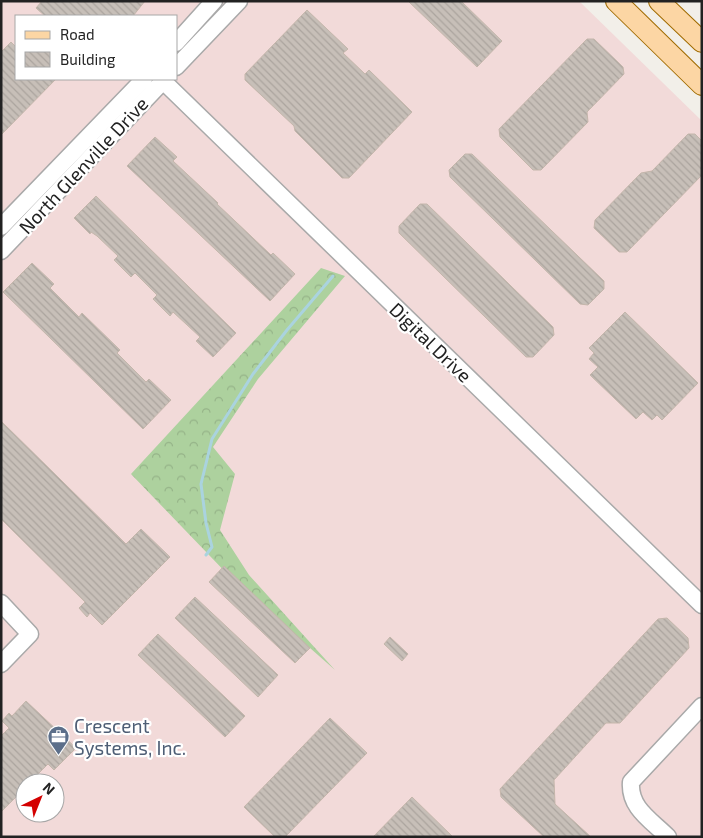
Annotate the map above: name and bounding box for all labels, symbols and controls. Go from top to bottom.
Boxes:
legend [15,15,178,80]
text: Road [60,25,95,43]
text: Building [60,50,116,68]
street label: North Glenville Drive [14,92,152,238]
street label: Digital Drive [385,297,477,387]
place label: Crescent Systems, Inc. [74,714,186,759]
office icon: Crescent Systems, Inc. [46,724,70,755]
north arrow [15,773,65,823]
text: N [40,778,59,798]

